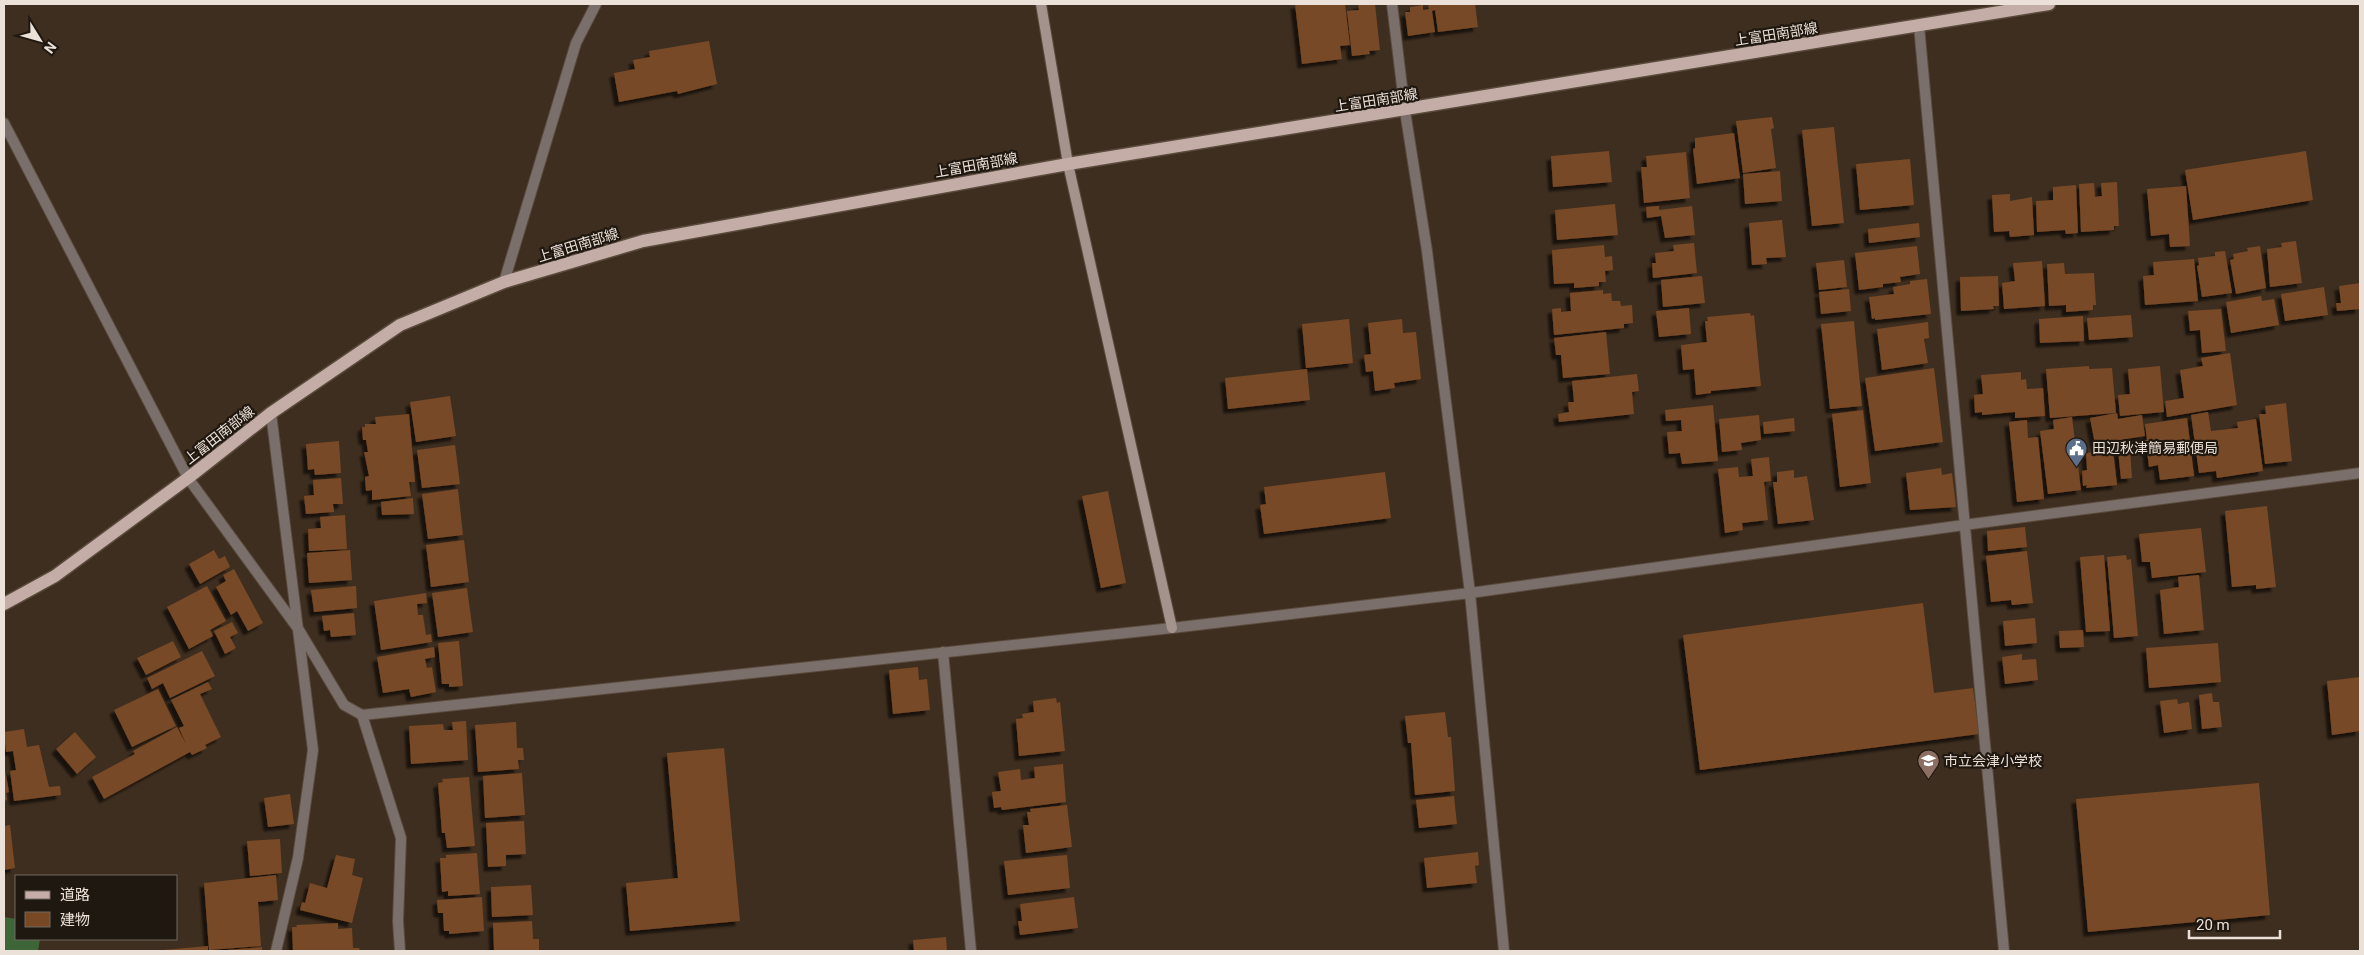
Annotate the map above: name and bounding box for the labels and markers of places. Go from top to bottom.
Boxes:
public building icon: 田辺秋津簡易郵便局 [2064,436,2088,467]
place label: 田辺秋津簡易郵便局 [2092,440,2218,456]
school or university icon: 市立会津小学校 [1916,749,1940,780]
place label: 市立会津小学校 [1944,753,2042,769]

